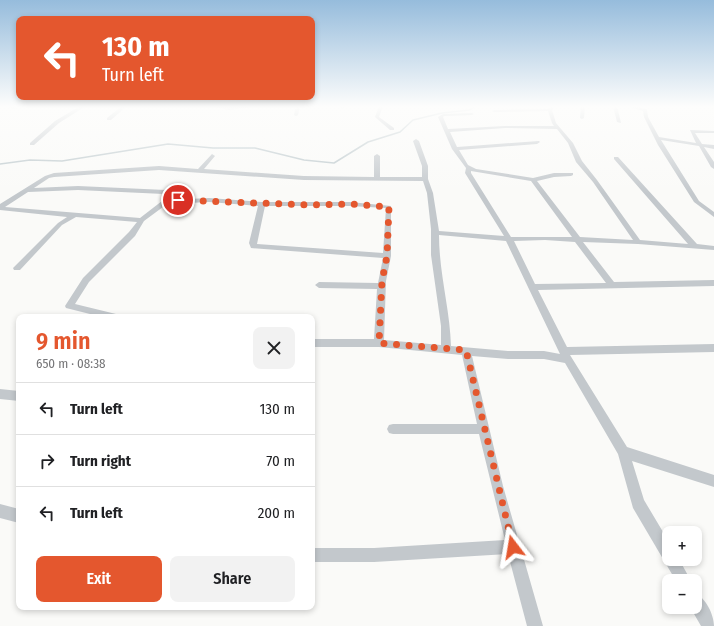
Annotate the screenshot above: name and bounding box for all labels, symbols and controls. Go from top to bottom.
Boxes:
text: 130 m [102,30,170,63]
icon: left [36,32,88,84]
text: Turn left [102,64,164,86]
pin [161,183,195,217]
icon: arrive [167,189,189,211]
text: 9 min [36,327,90,355]
button: close [253,327,295,369]
text: 650 m · 08:38 [36,356,106,371]
icon: left [36,398,58,420]
text: Turn left [70,400,123,418]
text: 130 m [260,400,295,418]
icon: right [36,450,58,472]
text: Turn right [70,452,131,470]
text: 70 m [266,452,295,470]
icon: left [36,502,58,524]
text: Turn left [70,504,123,522]
text: 200 m [258,504,295,522]
position arrow [492,526,534,568]
map controls [662,526,702,614]
button: + [662,526,702,566]
button: Exit [36,556,162,602]
button: Share [170,556,295,602]
button: − [662,574,702,614]

